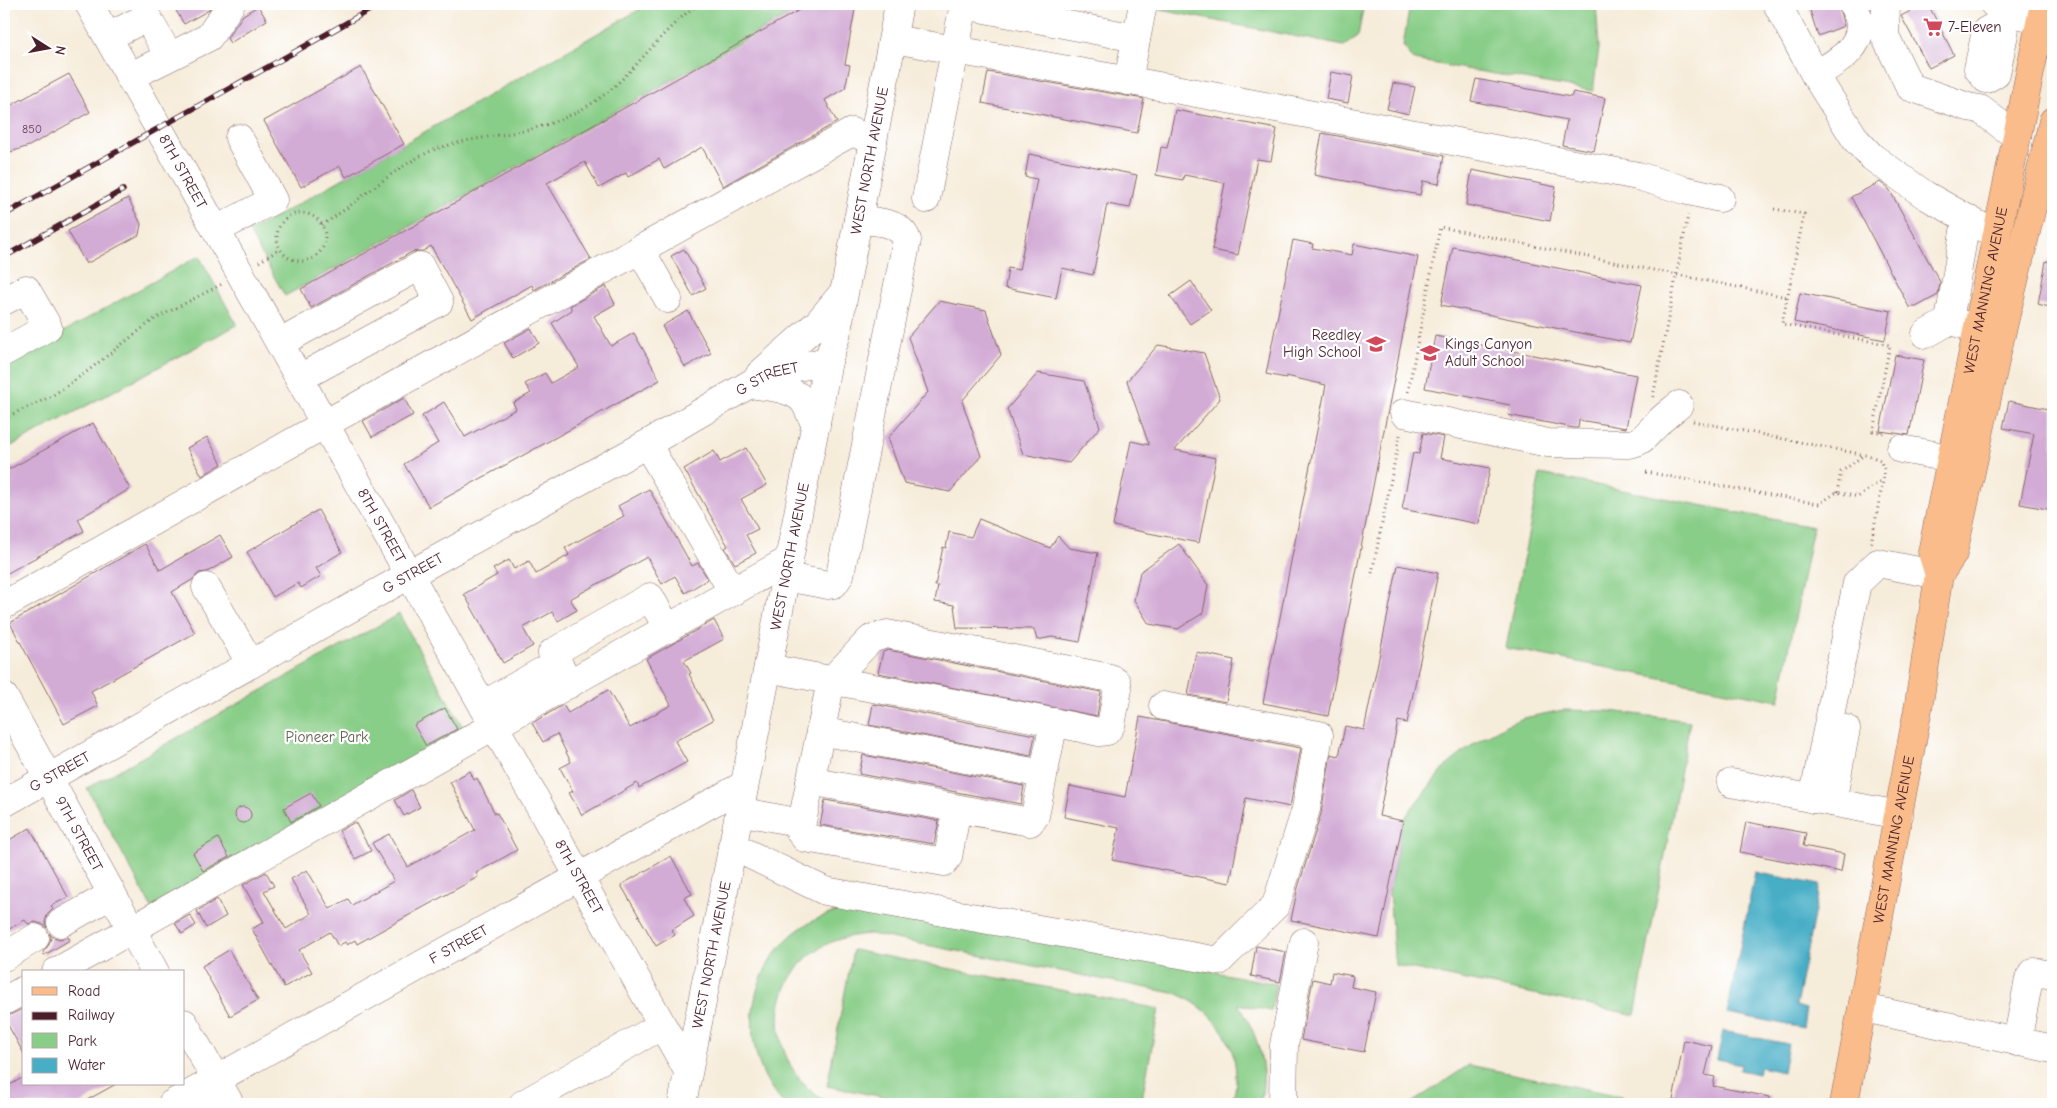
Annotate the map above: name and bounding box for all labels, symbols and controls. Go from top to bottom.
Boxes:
supermarket icon: 7-Eleven [1922,16,1944,38]
place label: 7-Eleven [1948,18,2002,36]
north arrow [22,22,72,72]
text: N [51,44,69,56]
street label: WEST NORTH AVENUE [846,85,892,236]
house number: 850 [22,122,42,136]
street label: 8TH STREET [155,131,211,212]
street label: WEST MANNING AVENUE [1960,205,2011,376]
place label: Reedley High School [1283,326,1361,361]
school or university icon: Reedley High School [1365,333,1387,355]
place label: Kings Canyon Adult School [1445,335,1532,370]
school or university icon: Kings Canyon Adult School [1419,342,1441,364]
street label: G STREET [732,358,800,399]
street label: WEST NORTH AVENUE [766,481,813,632]
street label: 8TH STREET [354,485,410,566]
street label: G STREET [379,549,446,597]
park label: Pioneer Park [286,728,369,746]
street label: G STREET [26,747,93,796]
street label: WEST MANNING AVENUE [1869,754,1918,925]
street label: 9TH STREET [51,793,107,874]
street label: 8TH STREET [551,837,607,917]
street label: WEST NORTH AVENUE [688,880,735,1030]
street label: F STREET [426,921,491,968]
legend [22,970,185,1086]
text: Road [68,982,100,1000]
text: Railway [68,1006,115,1024]
text: Park [68,1032,97,1050]
text: Water [68,1056,105,1074]

